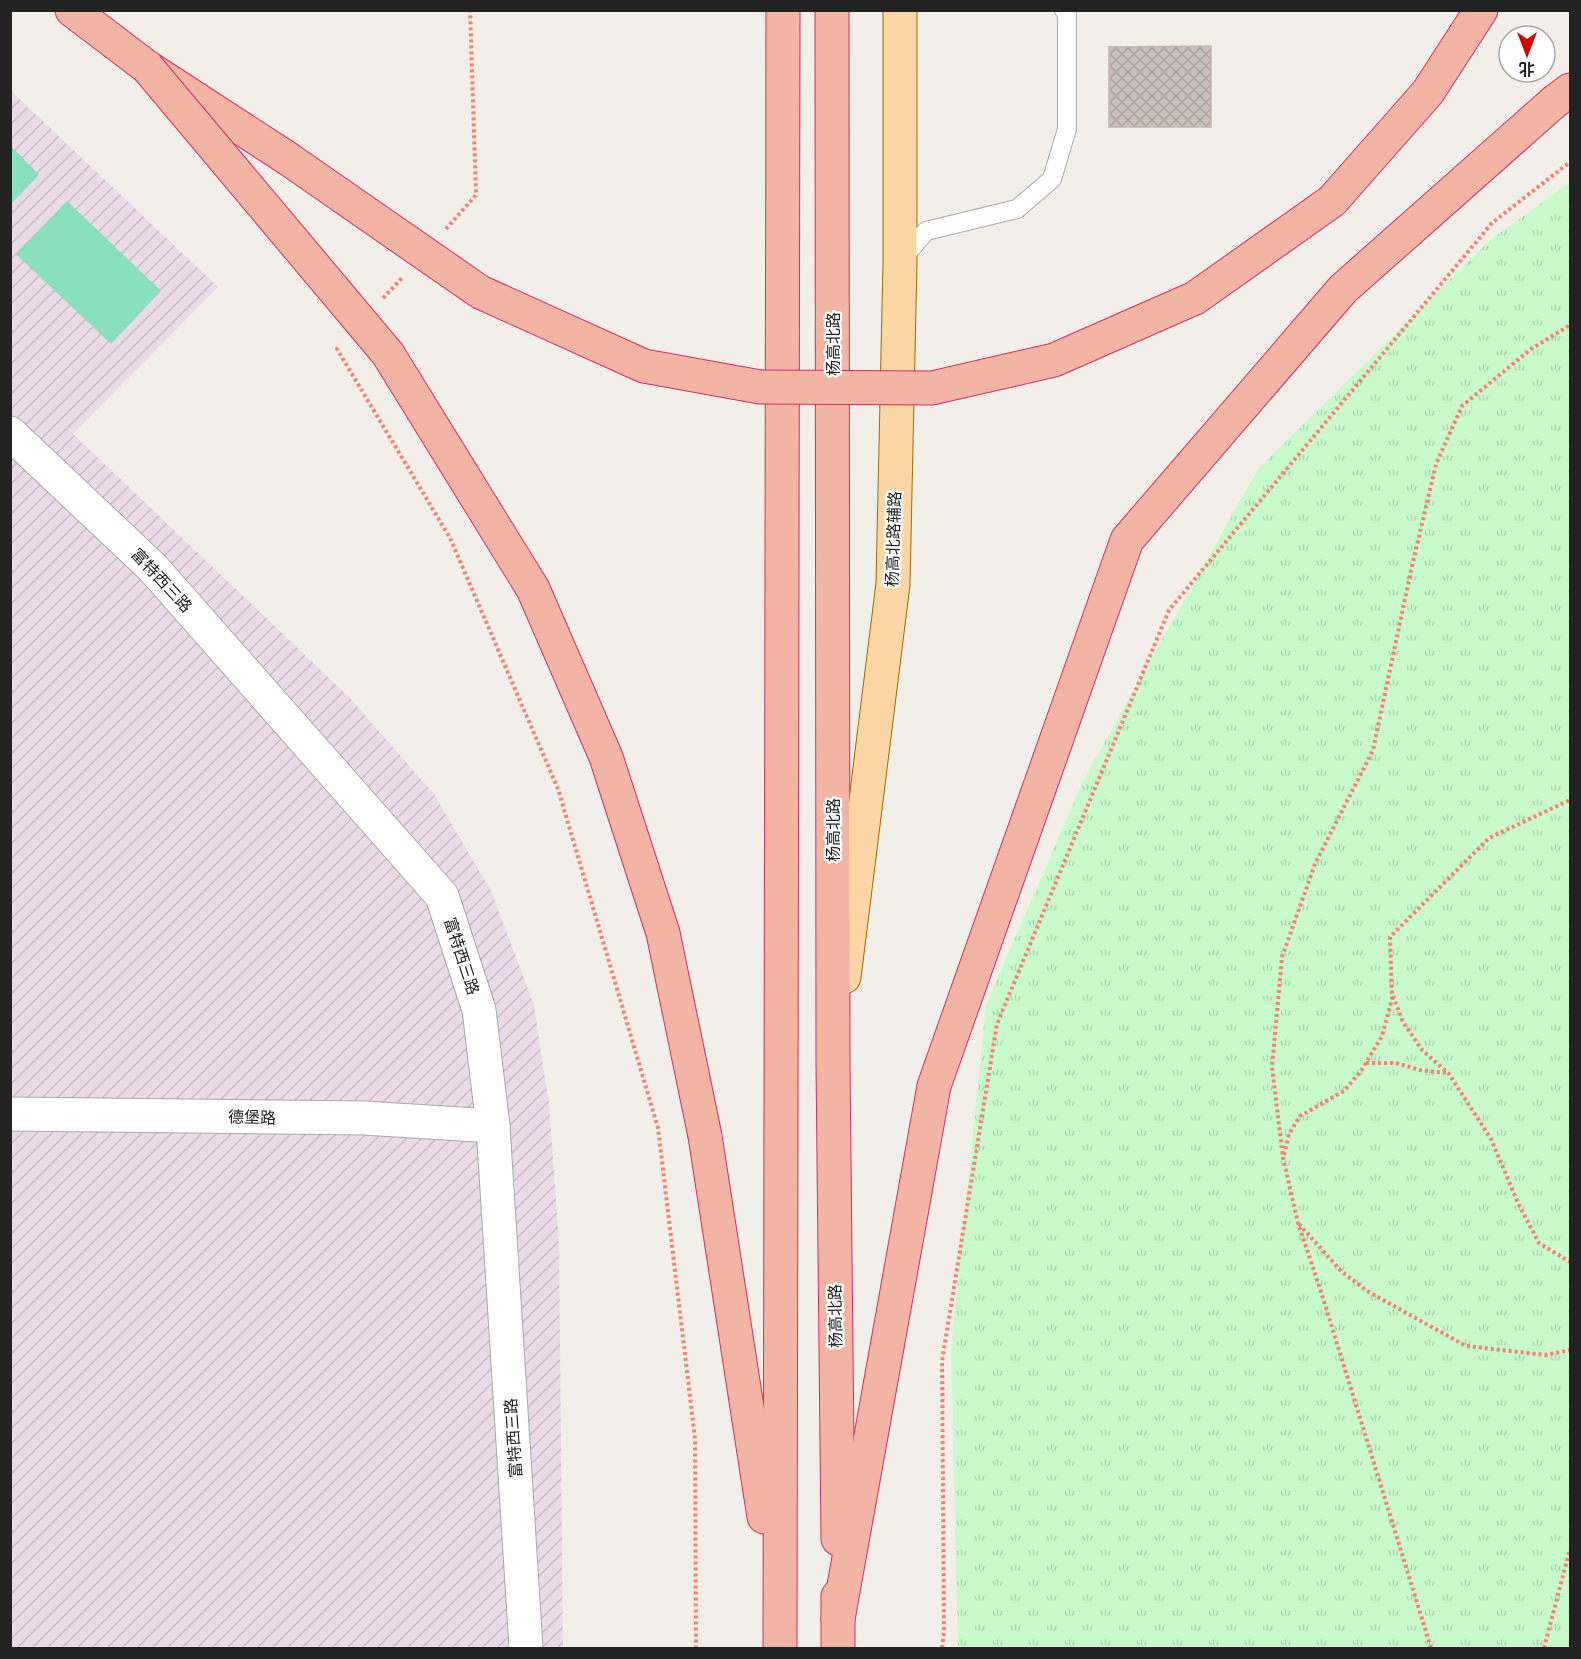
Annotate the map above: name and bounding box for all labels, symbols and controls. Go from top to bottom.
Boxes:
north arrow [1497,24,1557,84]
text: 北 [1519,59,1535,78]
street label: 杨高北路 [824,312,843,376]
street label: 杨高北路辅路 [882,491,905,587]
street label: 富特西三路 [127,545,196,616]
street label: 杨高北路 [824,798,843,862]
street label: 富特西三路 [440,915,483,997]
street label: 德堡路 [228,1108,276,1127]
street label: 杨高北路 [825,1284,846,1348]
street label: 富特西三路 [501,1397,526,1479]

